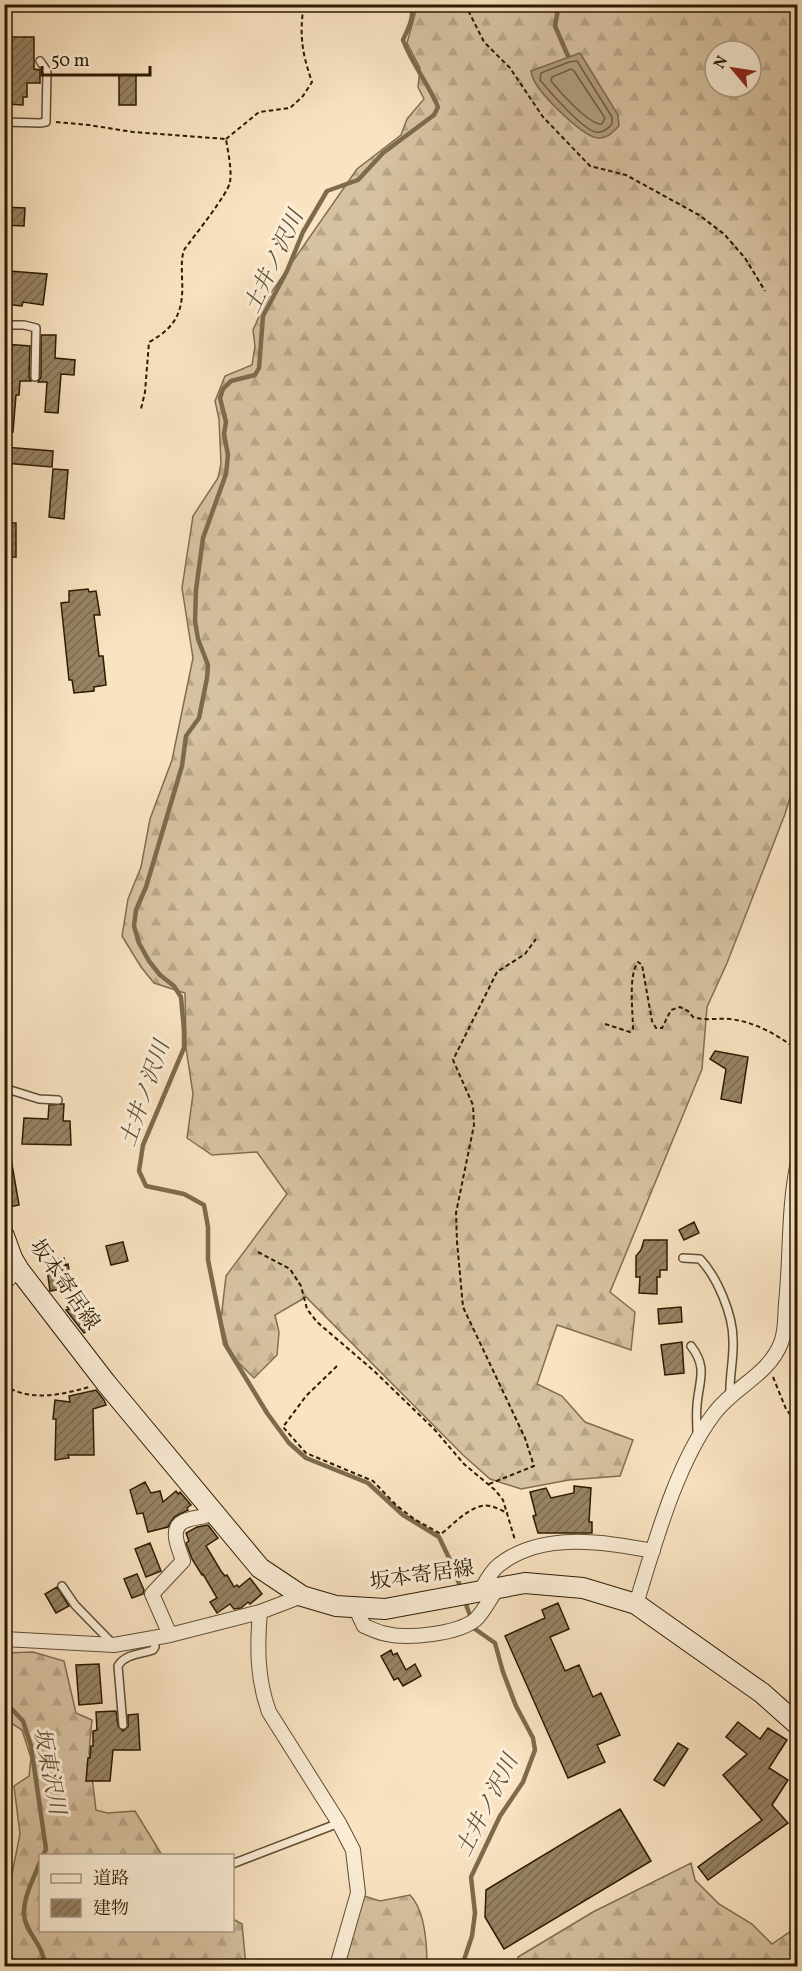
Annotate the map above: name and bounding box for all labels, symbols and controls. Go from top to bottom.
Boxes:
scale bar [42,39,150,77]
north arrow [703,39,763,99]
text: 50 m [51,49,90,74]
text: N [709,52,734,73]
water label: 土井ノ沢川 [238,204,313,318]
water label: 土井ノ沢川 [113,1035,179,1151]
street label: 坂本寄居線 [22,1234,106,1336]
street label: 坂本寄居線 [368,1554,476,1598]
water label: 坂東沢川 [24,1725,72,1819]
water label: 土井ノ沢川 [449,1748,528,1862]
legend [39,1854,234,1932]
text: 道路 [93,1867,129,1892]
text: 建物 [93,1897,129,1922]

